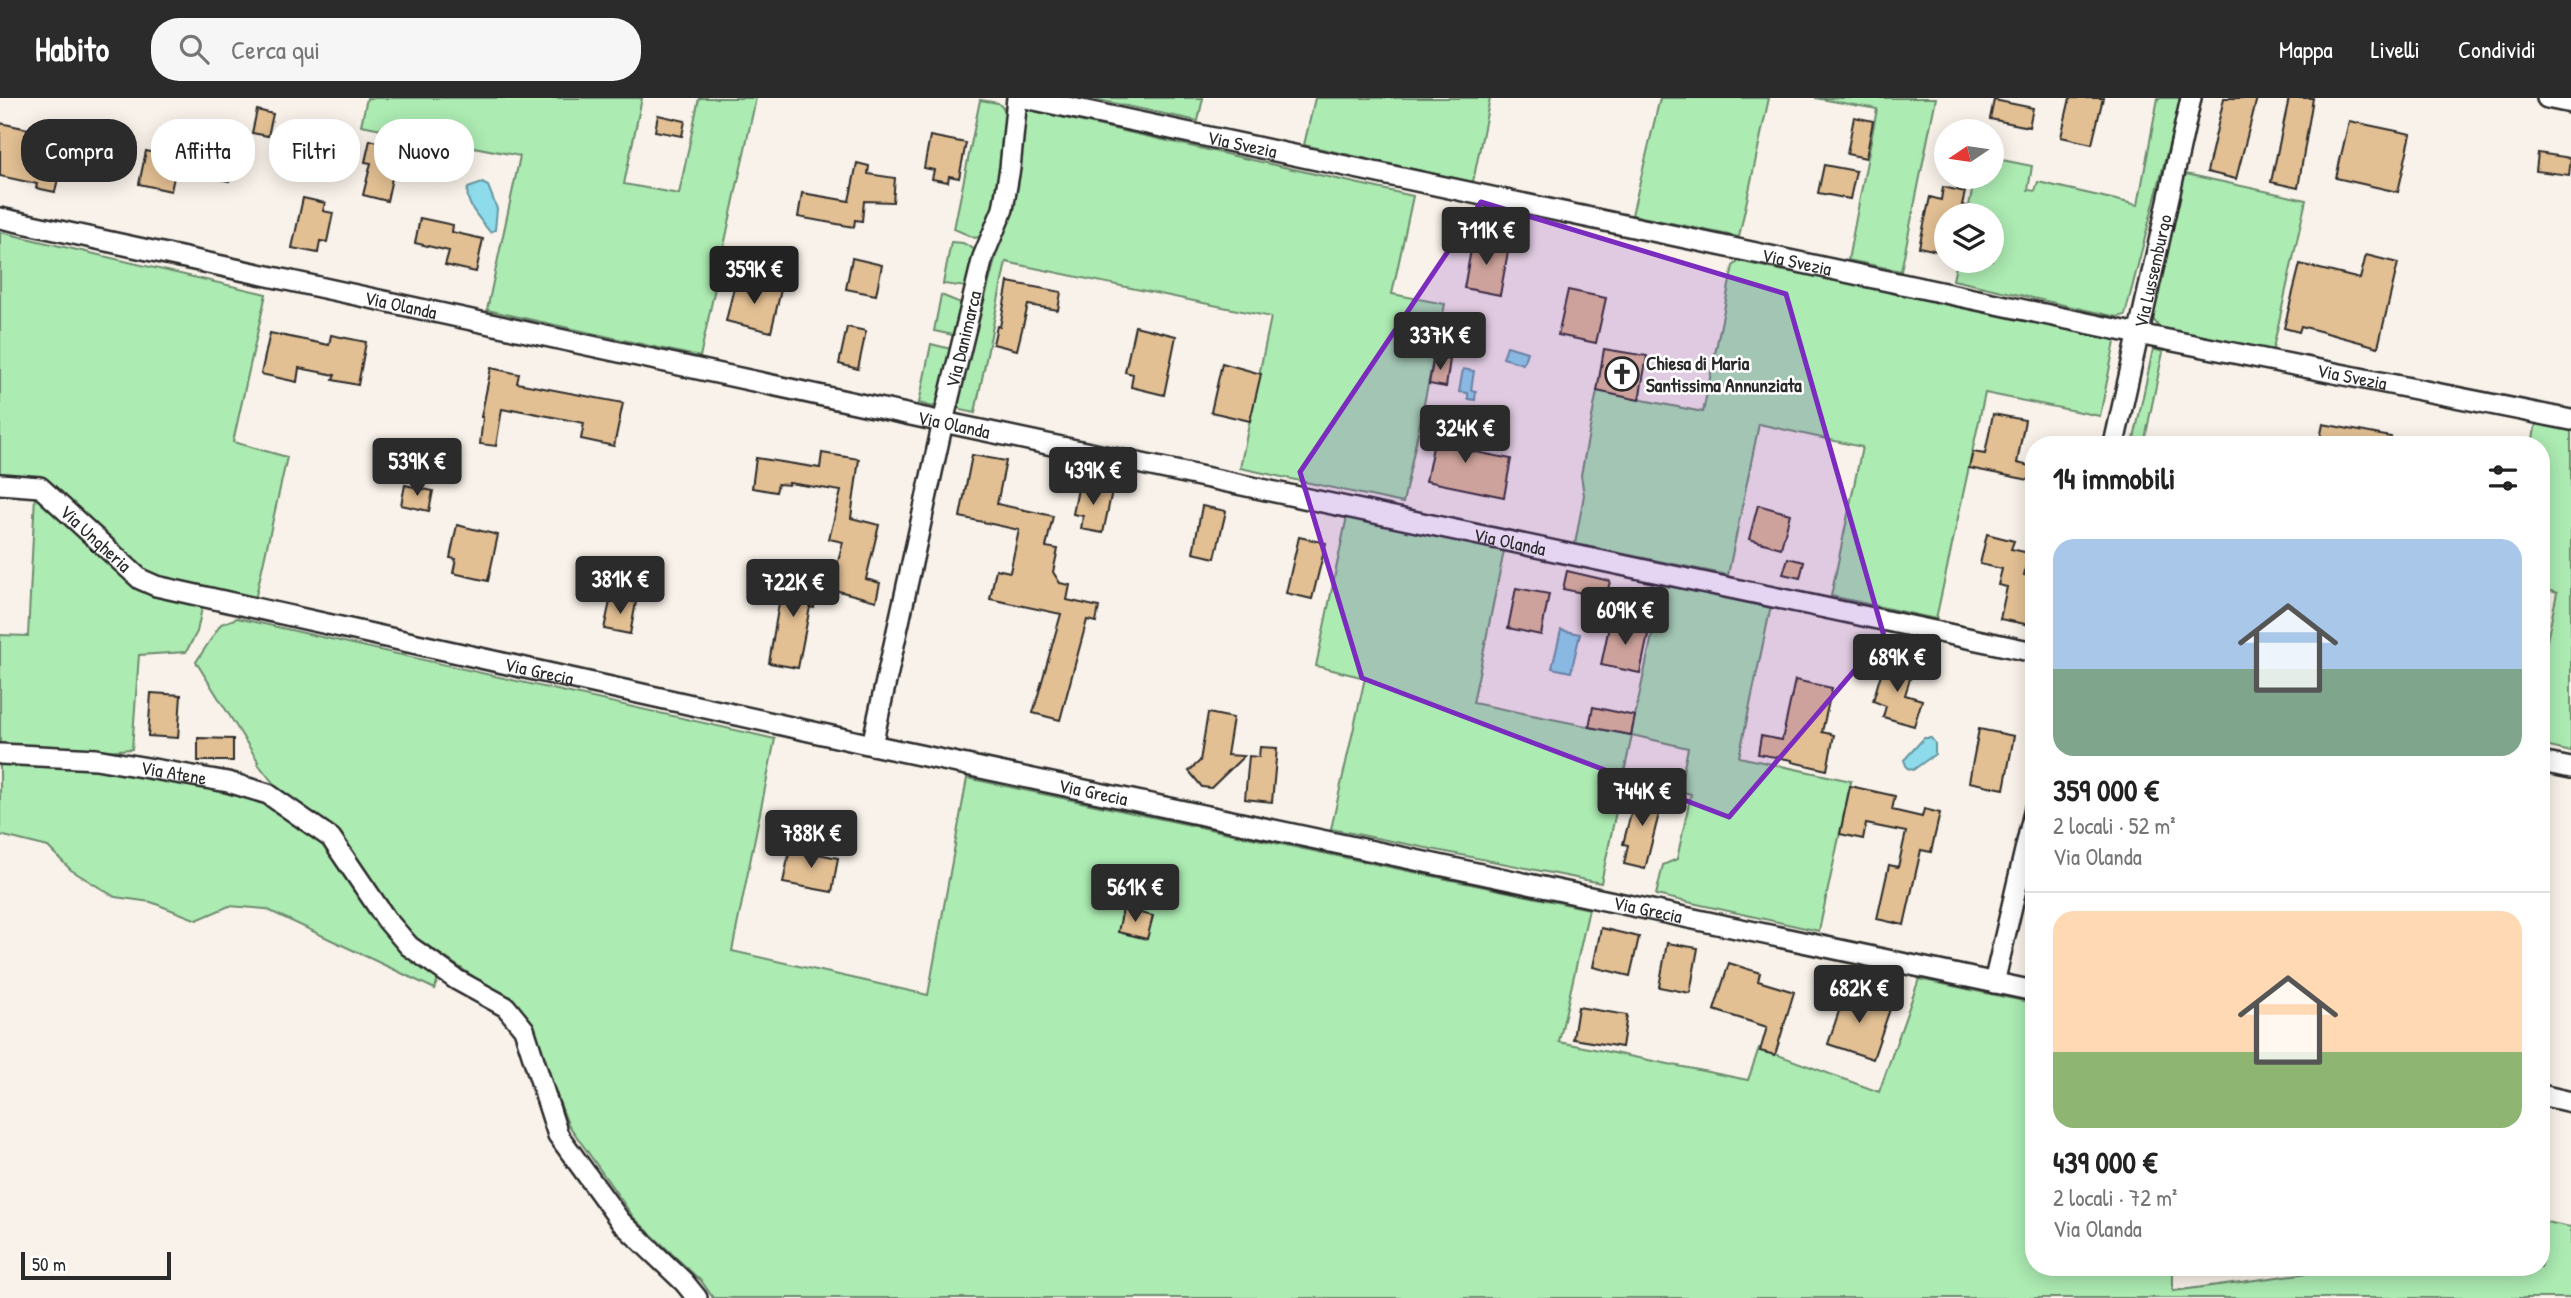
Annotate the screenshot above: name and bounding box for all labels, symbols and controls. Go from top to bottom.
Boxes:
search box [151,18,641,81]
text: Habito [35,27,109,71]
icon: search [175,30,213,68]
text: Cerca qui [231,32,320,67]
text: Mappa [2279,33,2333,65]
text: Livelli [2371,33,2420,65]
text: Condividi [2458,33,2536,65]
chip: Compra [21,119,137,182]
chip: Affitta [151,119,255,182]
chip: Filtri [269,119,360,182]
chip: Nuovo [374,119,474,182]
north arrow [1934,119,2004,189]
map controls [1934,119,2004,273]
street label: Via Svezia [1205,124,1280,164]
button: layers [1934,203,2004,273]
pin: 711K € [1429,208,1543,267]
street label: Via Lussemburgo [2127,212,2178,330]
text: 711K € [1458,214,1514,245]
street label: Via Svezia [1760,242,1835,282]
pin: 359K € [697,246,811,306]
text: 359K € [726,253,782,284]
street label: Via Olanda [362,284,440,325]
street label: Via Danimarca [939,288,987,390]
pin: 337K € [1383,313,1497,372]
text: 337K € [1410,319,1470,350]
place label: Chiesa di Maria Santissima Annunziata [1646,350,1802,398]
church icon: Chiesa di Maria Santissima Annunziata [1603,355,1641,393]
street label: Via Svezia [2315,357,2390,396]
street label: Via Olanda [915,404,993,445]
pin: 324K € [1408,406,1522,465]
text: 324K € [1436,412,1494,443]
pin: 539K € [360,438,474,498]
text: 539K € [389,445,445,476]
pin: 439K € [1036,448,1150,507]
text: 439K € [1065,454,1121,485]
text: 14 immobili [2053,458,2175,498]
icon: filters [2484,459,2522,497]
street label: Via Ungheria [54,499,138,578]
street label: Via Olanda [1471,521,1549,562]
pin: 381K € [563,556,677,616]
pin: 722K € [736,560,850,619]
text: 381K € [592,563,649,594]
text: 722K € [762,566,824,597]
icon: home [2225,585,2351,711]
pin: 609K € [1568,588,1682,647]
text: 609K € [1597,594,1653,625]
pin: 689K € [1840,634,1954,694]
text: 689K € [1869,641,1925,672]
street label: Via Grecia [502,651,577,691]
street label: Via Atene [139,754,209,791]
pin: 744K € [1585,768,1699,828]
text: 359 000 € [2053,770,2159,810]
street label: Via Grecia [1056,772,1131,812]
text: 744K € [1613,775,1671,806]
pin: 788K € [754,810,868,870]
text: 2 locali · 52 m² [2053,810,2176,841]
text: 788K € [781,817,841,848]
text: Via Olanda [2053,841,2142,872]
pin: 561K € [1078,864,1192,924]
text: 561K € [1107,871,1163,902]
street label: Via Grecia [1611,889,1685,929]
icon: home [2225,957,2351,1083]
pin: 682K € [1802,965,1916,1025]
text: 682K € [1830,972,1888,1003]
text: 439 000 € [2053,1142,2157,1182]
text: 2 locali · 72 m² [2053,1182,2177,1213]
text: Via Olanda [2053,1213,2142,1244]
scale bar [21,1249,172,1281]
text: 50 m [32,1251,66,1277]

